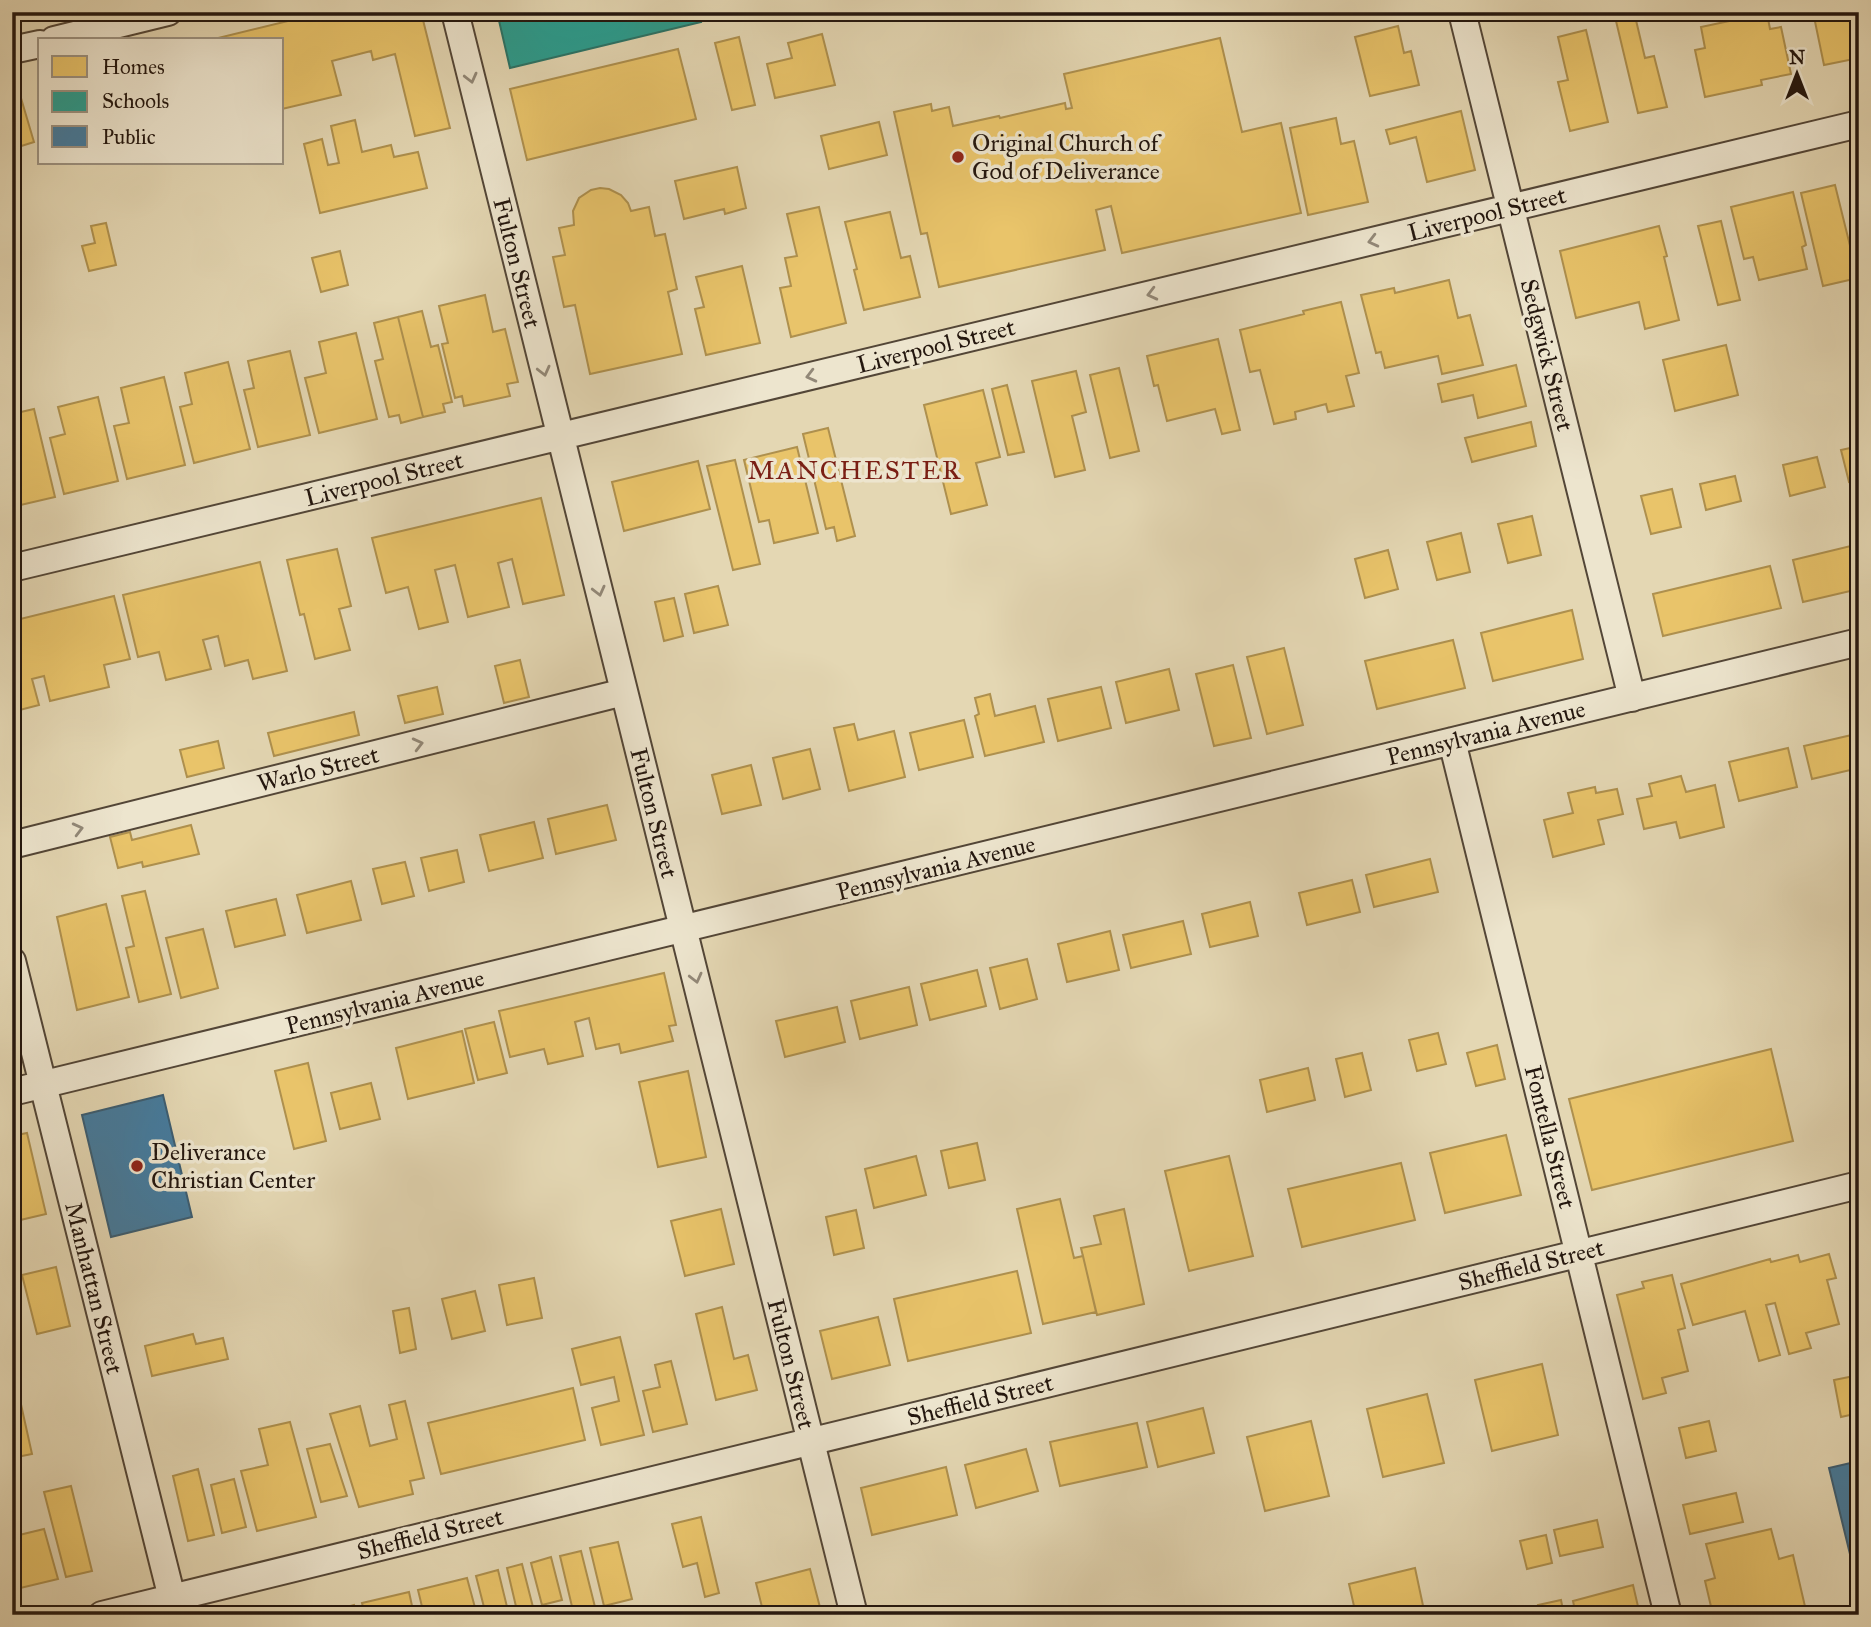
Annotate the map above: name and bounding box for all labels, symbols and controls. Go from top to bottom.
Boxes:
legend [38,38,284,164]
north arrow [1762,38,1832,108]
text: N [1789,46,1805,69]
text: Homes [102,54,165,80]
one-way arrow [463,72,477,84]
text: Schools [102,88,169,114]
text: Public [102,124,156,150]
place label: Original Church of God of Deliverance [972,128,1163,186]
marker: Original Church of God of Deliverance [950,149,966,165]
street label: Liverpool Street [1405,180,1570,248]
street label: Fulton Street [486,195,548,332]
one-way arrow [1367,233,1379,247]
street label: Sedgwick Street [1514,276,1581,435]
one-way arrow [1146,286,1158,300]
street label: Liverpool Street [854,312,1019,380]
one-way arrow [536,364,550,376]
one-way arrow [805,368,817,382]
street label: Liverpool Street [302,445,467,513]
district label: MANCHESTER [748,454,962,486]
one-way arrow [591,585,605,597]
street label: Pennsylvania Avenue [1384,694,1588,772]
one-way arrow [412,738,424,752]
street label: Warlo Street [254,739,382,799]
street label: Fulton Street [623,745,685,882]
one-way arrow [72,822,84,837]
street label: Pennsylvania Avenue [834,829,1038,907]
street label: Pennsylvania Avenue [283,963,487,1041]
one-way arrow [688,972,702,984]
street label: Fontella Street [1518,1062,1582,1212]
place label: Deliverance Christian Center [151,1137,315,1195]
marker: Deliverance Christian Center [129,1158,145,1174]
street label: Manhattan Street [58,1199,130,1378]
street label: Sheffield Street [1455,1232,1608,1298]
street label: Fulton Street [760,1296,822,1433]
street label: Sheffield Street [904,1367,1057,1433]
street label: Sheffield Street [354,1501,507,1567]

